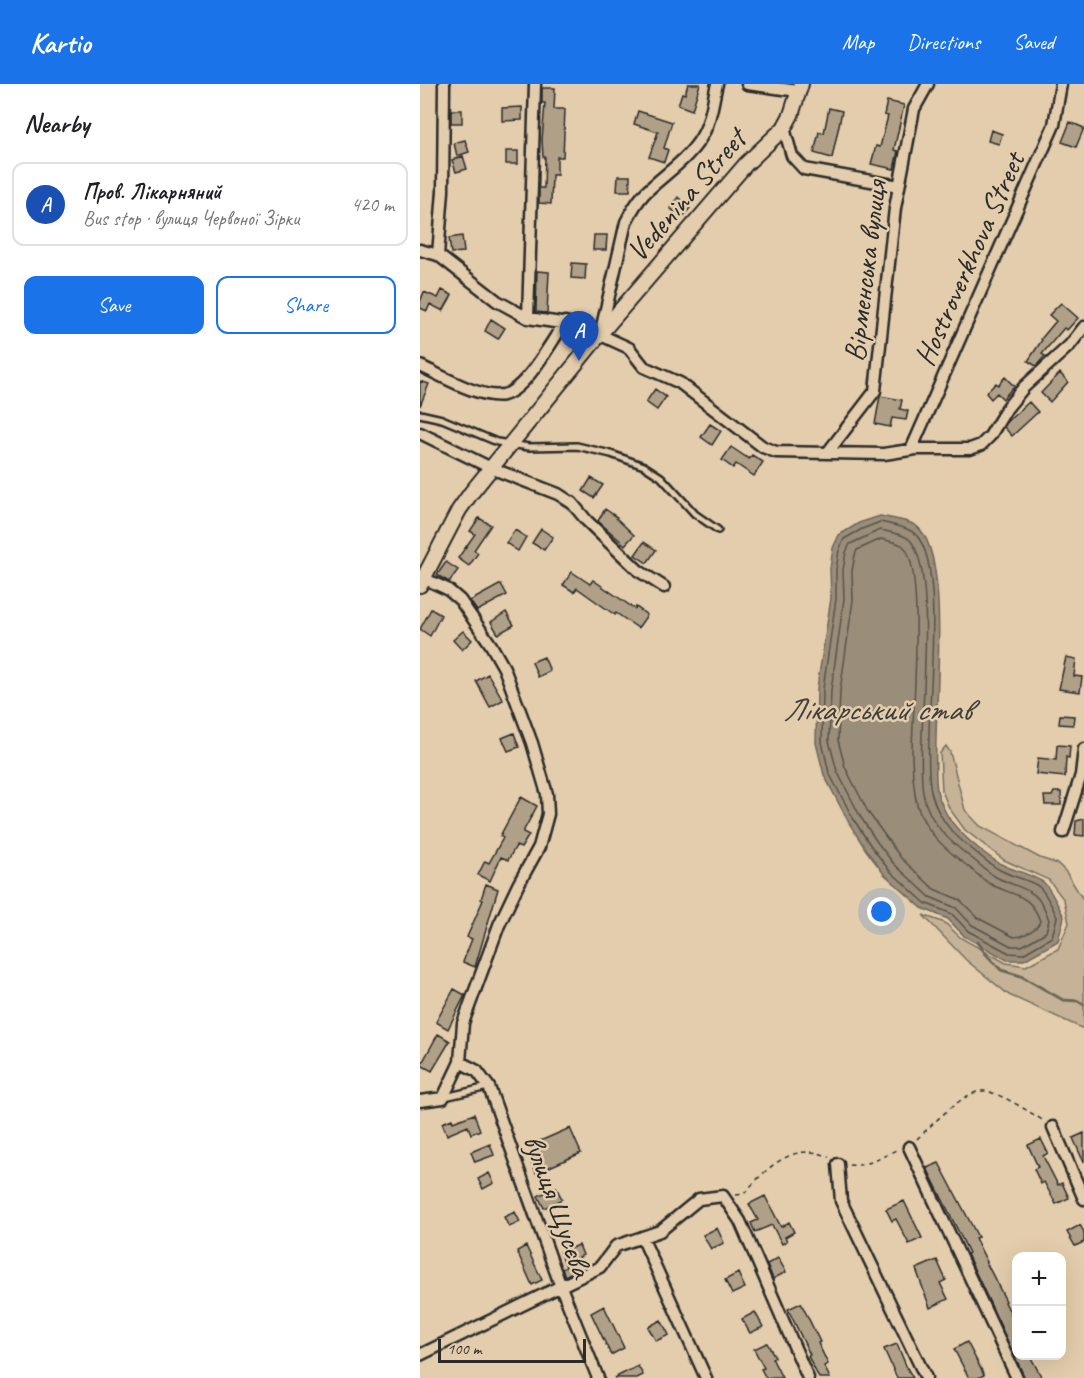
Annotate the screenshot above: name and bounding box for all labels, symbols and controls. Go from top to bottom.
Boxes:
text: Kartio [30,25,91,60]
text: Map [842,29,874,55]
text: Directions [907,29,980,55]
text: Saved [1013,29,1054,55]
text: Nearby [24,107,89,140]
street label: Vedenina Street [618,118,757,269]
street label: Hostroverkhova Street [905,144,1034,371]
street label: Вірменська вулиця [835,176,895,364]
text: Пров. Лікарняний [83,178,221,206]
text: A [40,192,51,217]
text: 420 m [351,192,394,217]
text: Bus stop · вулиця Червоної Зірки [83,206,299,231]
button: Save [24,276,204,334]
button: Share [216,276,396,334]
pin: A [560,312,598,361]
water label: Лікарський став [783,689,981,730]
your location [867,897,896,926]
street label: вулиця Щусєва [515,1129,602,1284]
map controls [1012,1252,1066,1360]
button: + [1012,1252,1066,1306]
button: − [1012,1306,1066,1360]
scale bar [438,1336,586,1364]
text: 100 m [447,1339,481,1359]

